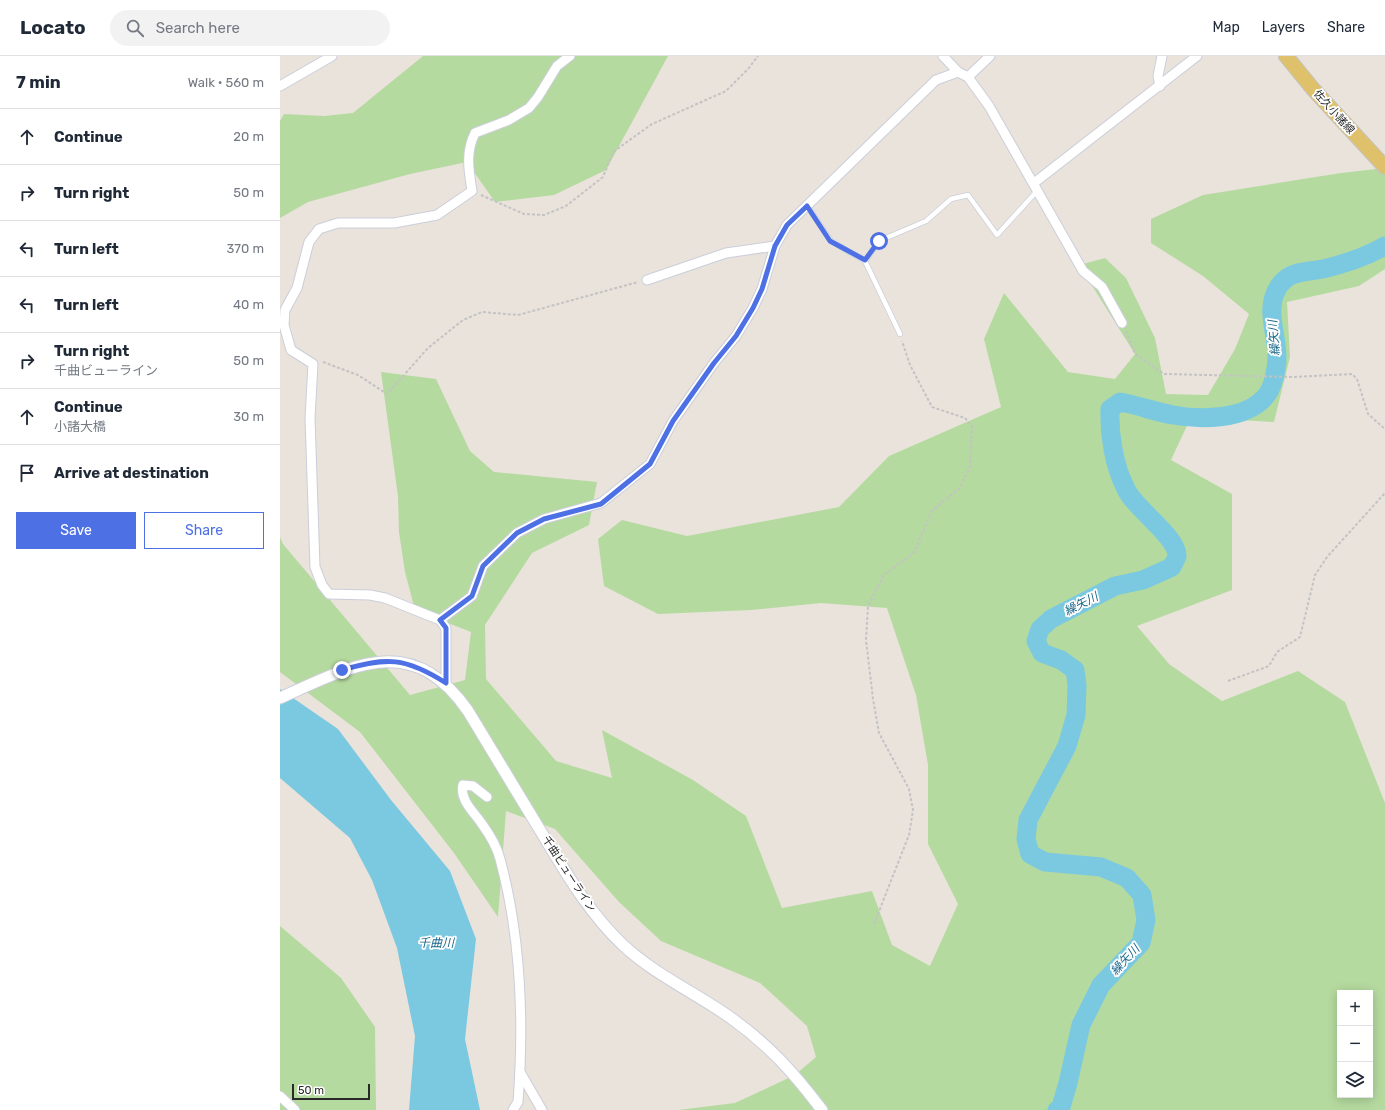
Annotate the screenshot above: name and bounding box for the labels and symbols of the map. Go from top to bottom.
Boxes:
street label: 佐久小諸線 [1311,87,1357,137]
route start [870,232,888,250]
water label: 繰矢川 [1265,317,1283,357]
water label: 繰矢川 [1062,589,1102,618]
route end [333,661,351,679]
street label: 千曲ビューライン [540,834,598,914]
water label: 千曲川 [418,936,456,950]
water label: 繰矢川 [1108,941,1144,978]
scale bar [292,1082,370,1101]

